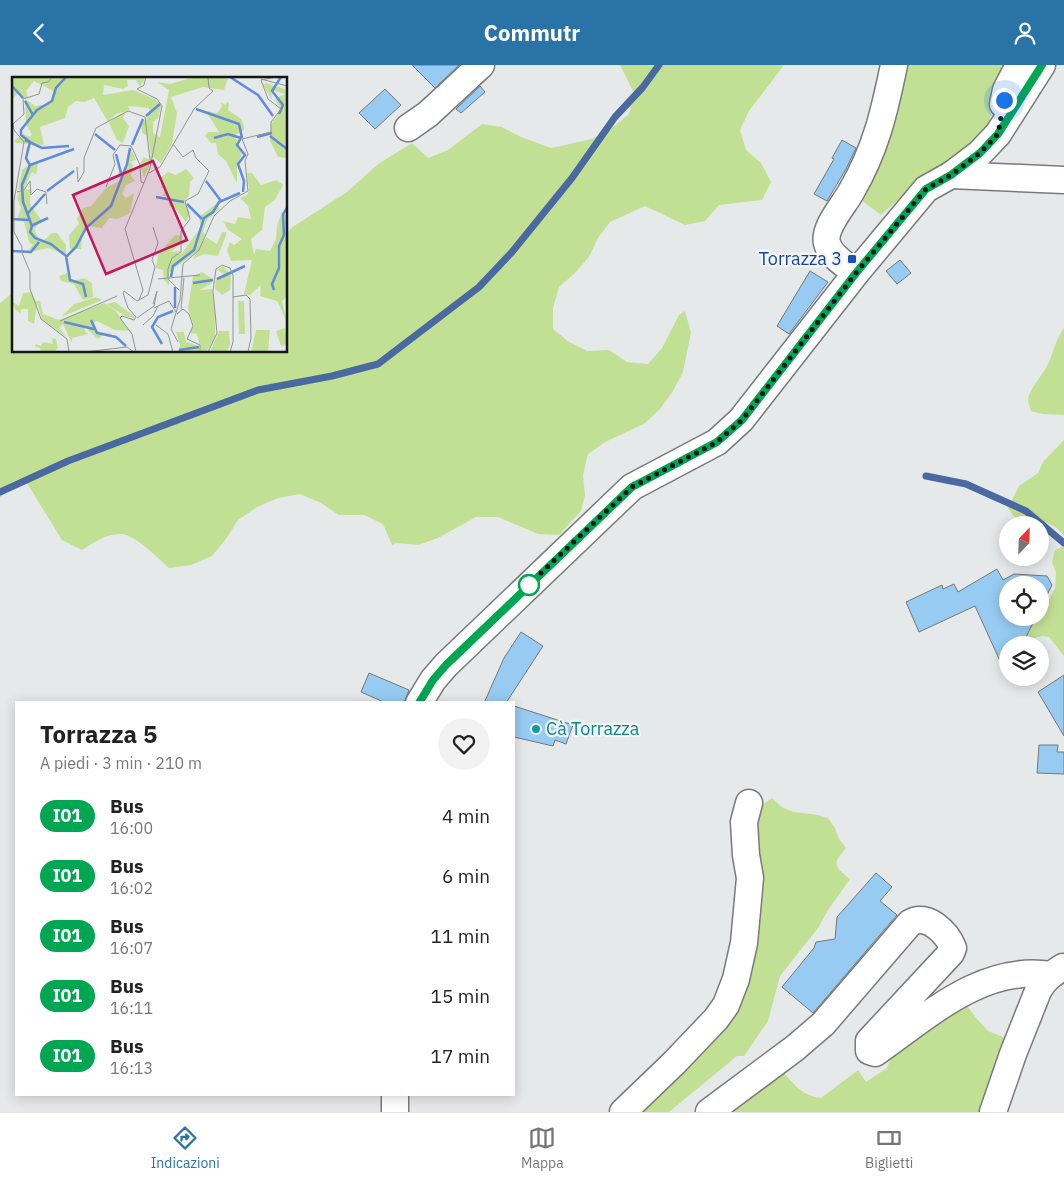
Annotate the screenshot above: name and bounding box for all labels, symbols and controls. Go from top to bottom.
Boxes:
text: Commutr [484,18,580,47]
icon: back [25,19,53,47]
icon: person [1011,19,1039,47]
inset map [12,77,288,353]
your location [992,88,1017,113]
place label: Torrazza 3 [759,247,842,270]
marker: Torrazza 3 [846,253,858,265]
north arrow [999,516,1049,566]
map controls [999,516,1049,686]
unlabelled marker [518,574,540,596]
button: locate [999,576,1049,626]
button: layers [999,636,1049,686]
place label: Cà Torrazza [546,717,640,740]
text: Torrazza 5 [40,718,157,750]
button: heart [438,718,490,770]
marker: Cà Torrazza [530,723,542,735]
text: A piedi · 3 min · 210 m [40,753,202,773]
text: Bus [110,794,144,818]
text: I01 [53,804,82,827]
text: 4 min [442,804,490,828]
text: 16:00 [110,818,153,838]
text: Bus [110,854,144,878]
text: I01 [53,864,82,887]
text: 6 min [442,864,490,888]
text: 16:02 [110,878,153,898]
text: Bus [110,914,144,938]
text: I01 [53,924,82,947]
text: 11 min [431,924,490,948]
text: 16:07 [110,938,153,958]
text: Bus [110,974,144,998]
text: I01 [53,984,82,1007]
text: 15 min [431,984,490,1008]
text: 16:11 [110,998,153,1018]
text: Bus [110,1034,144,1058]
text: I01 [53,1044,82,1067]
text: 17 min [431,1044,490,1068]
text: 16:13 [110,1058,153,1078]
tab: Indicazioni [151,1124,220,1172]
tab: Mappa [521,1124,564,1172]
tab: Biglietti [865,1124,913,1172]

